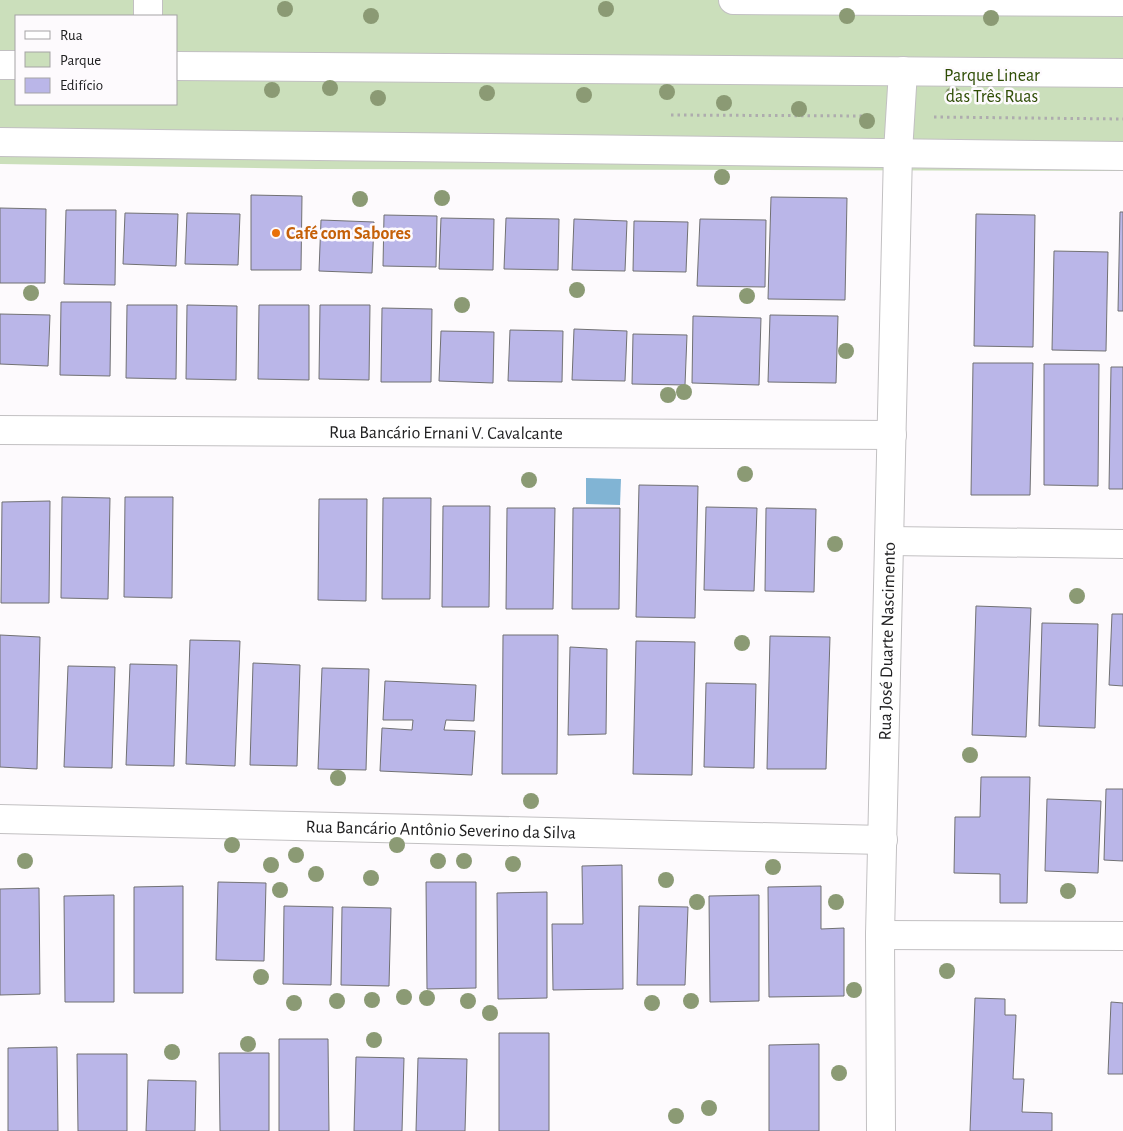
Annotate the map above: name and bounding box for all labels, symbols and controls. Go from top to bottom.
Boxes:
legend [15,15,178,105]
text: Rua [60,28,83,43]
text: Parque [60,53,101,68]
park label: Parque Linear das Três Ruas [944,67,1040,106]
text: Edifício [60,78,103,93]
place label: Café com Sabores [286,225,411,243]
marker: Café com Sabores [270,227,282,239]
street label: Rua Bancário Ernani V. Cavalcante [329,424,563,443]
street label: Rua José Duarte Nascimento [876,542,899,740]
street label: Rua Bancário Antônio Severino da Silva [305,818,576,843]

